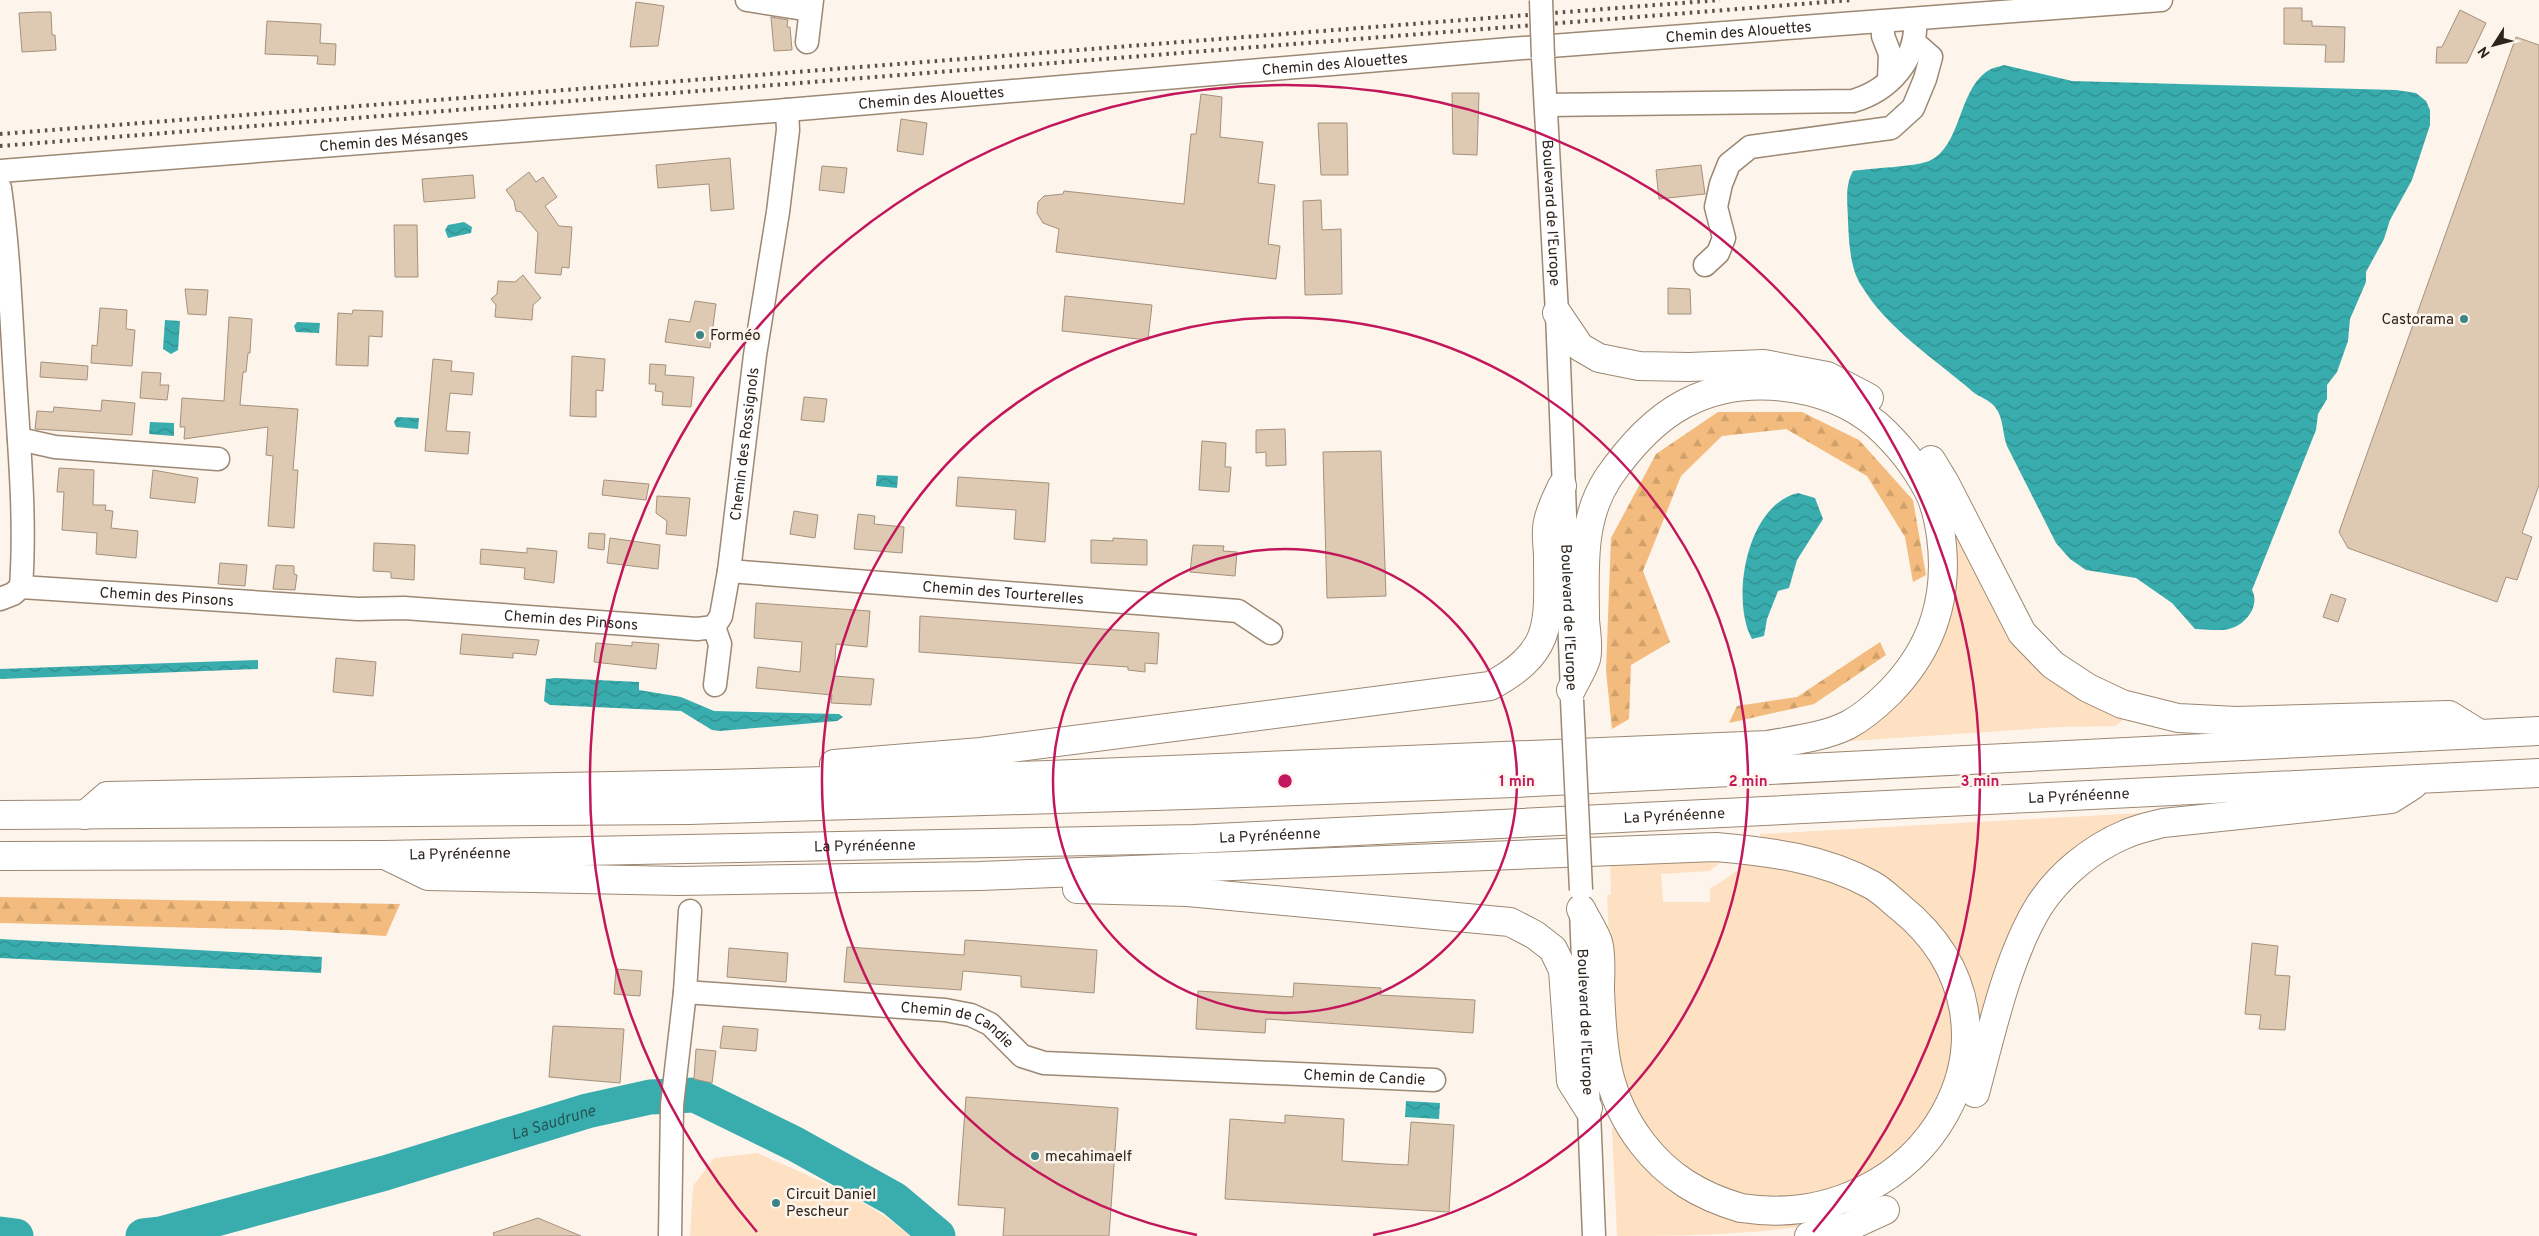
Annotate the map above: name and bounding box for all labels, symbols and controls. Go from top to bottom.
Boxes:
street label: Chemin des Alouettes [1665,18,1812,48]
north arrow [2469,20,2519,70]
text: N [2475,43,2495,61]
street label: Chemin des Alouettes [1261,50,1408,81]
street label: Chemin des Alouettes [858,84,1005,115]
street label: Chemin des Mésanges [319,127,469,157]
street label: Boulevard de l'Europe [1537,139,1564,287]
place label: Castorama [2381,311,2454,330]
marker: Castorama [2458,313,2470,325]
place label: Forméo [710,327,761,346]
marker: Forméo [694,329,706,341]
street label: Chemin des Rossignols [727,366,764,522]
street label: Boulevard de l'Europe [1555,544,1580,691]
street label: Chemin des Tourterelles [922,578,1085,610]
street label: Chemin des Pinsons [99,584,234,612]
street label: Chemin des Pinsons [503,607,639,636]
centre of rings [1276,772,1294,790]
text: 1 min [1499,773,1535,792]
text: 2 min [1728,773,1768,792]
text: 3 min [1960,773,2000,792]
street label: La Pyrénéenne [2028,785,2130,809]
street label: La Pyrénéenne [1623,805,1726,829]
street label: La Pyrénéenne [1219,825,1321,849]
street label: La Pyrénéenne [814,836,916,858]
street label: La Pyrénéenne [409,844,511,866]
street label: Boulevard de l'Europe [1572,948,1596,1096]
street label: Chemin de Candie [900,999,1017,1053]
street label: Chemin de Candie [1303,1066,1426,1091]
water label: La Saudrune [509,1101,598,1146]
place label: mecahimaelf [1045,1148,1132,1167]
marker: mecahimaelf [1029,1150,1041,1162]
place label: Circuit Daniel Pescheur [786,1186,876,1222]
marker: Circuit Daniel Pescheur [770,1197,782,1209]

